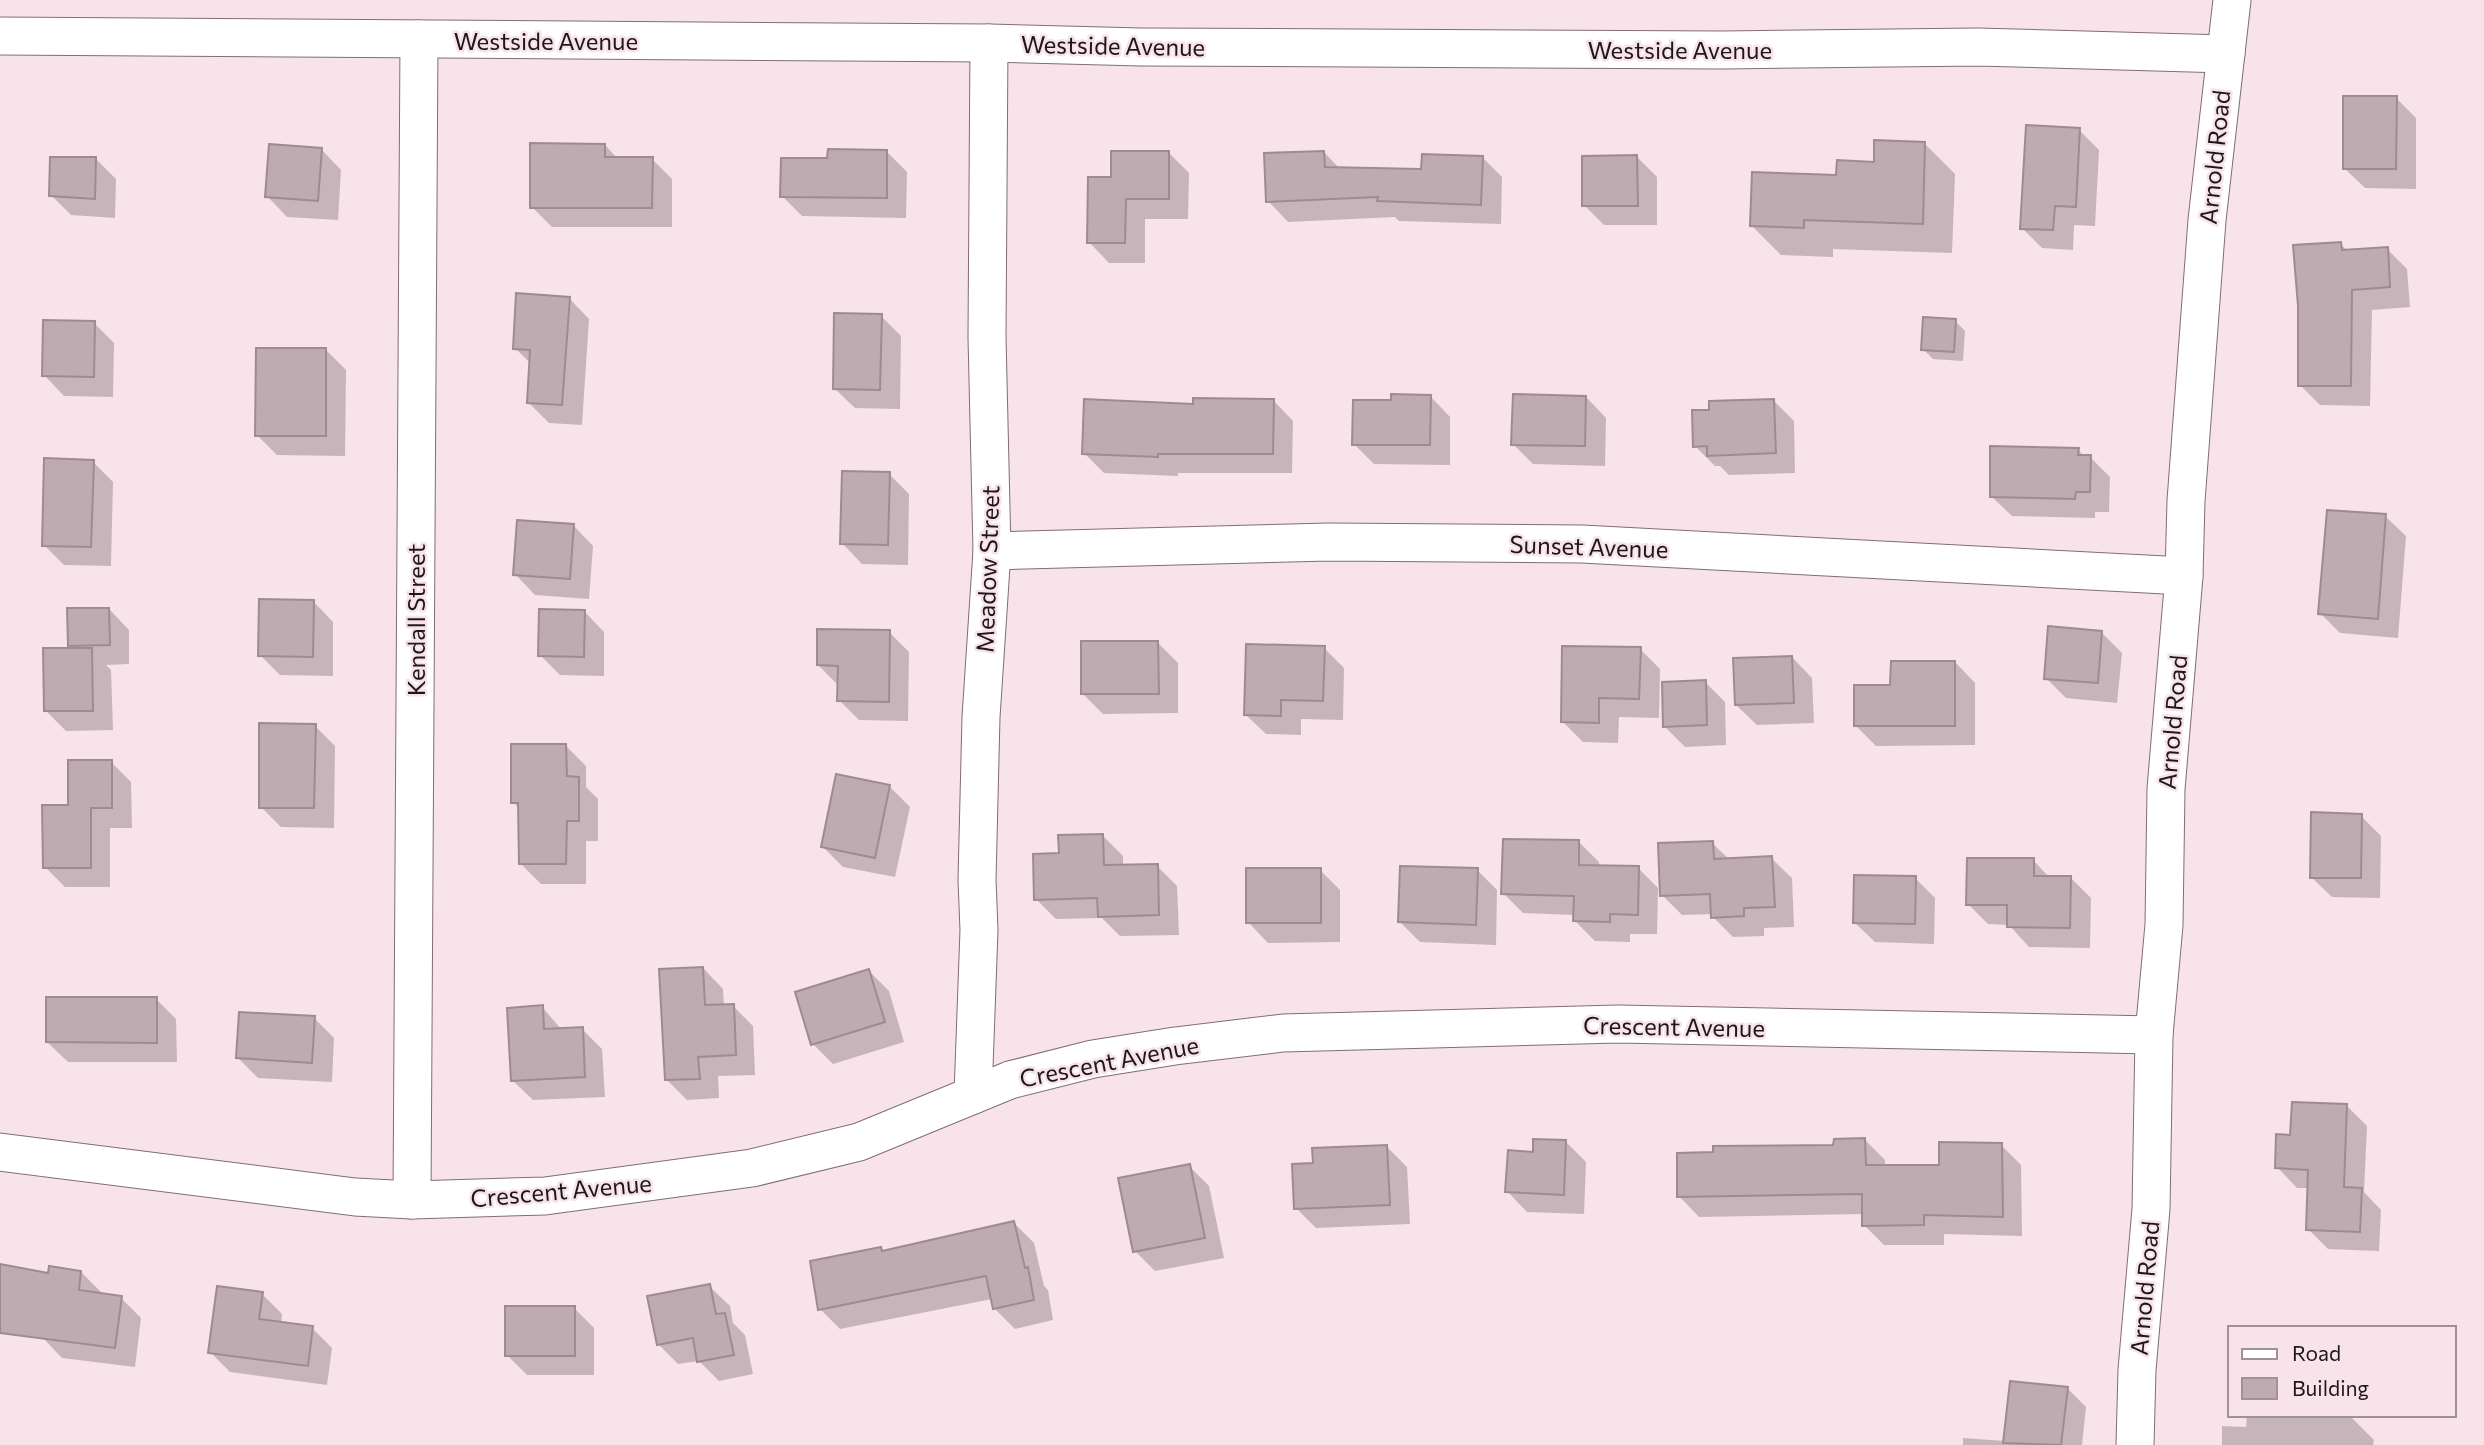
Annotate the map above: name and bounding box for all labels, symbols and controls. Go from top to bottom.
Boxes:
street label: Westside Avenue [454,26,638,55]
street label: Westside Avenue [1021,29,1205,61]
street label: Westside Avenue [1588,35,1772,64]
street label: Arnold Road [2193,88,2235,226]
street label: Meadow Street [970,485,1004,653]
street label: Sunset Avenue [1509,529,1669,563]
street label: Kendall Street [401,543,430,696]
street label: Arnold Road [2152,654,2192,790]
street label: Crescent Avenue [1583,1010,1765,1042]
street label: Crescent Avenue [1017,1029,1201,1093]
street label: Crescent Avenue [469,1168,653,1212]
street label: Arnold Road [2124,1220,2164,1356]
legend [2228,1326,2456,1417]
text: Road [2292,1340,2341,1365]
text: Building [2292,1375,2369,1400]

